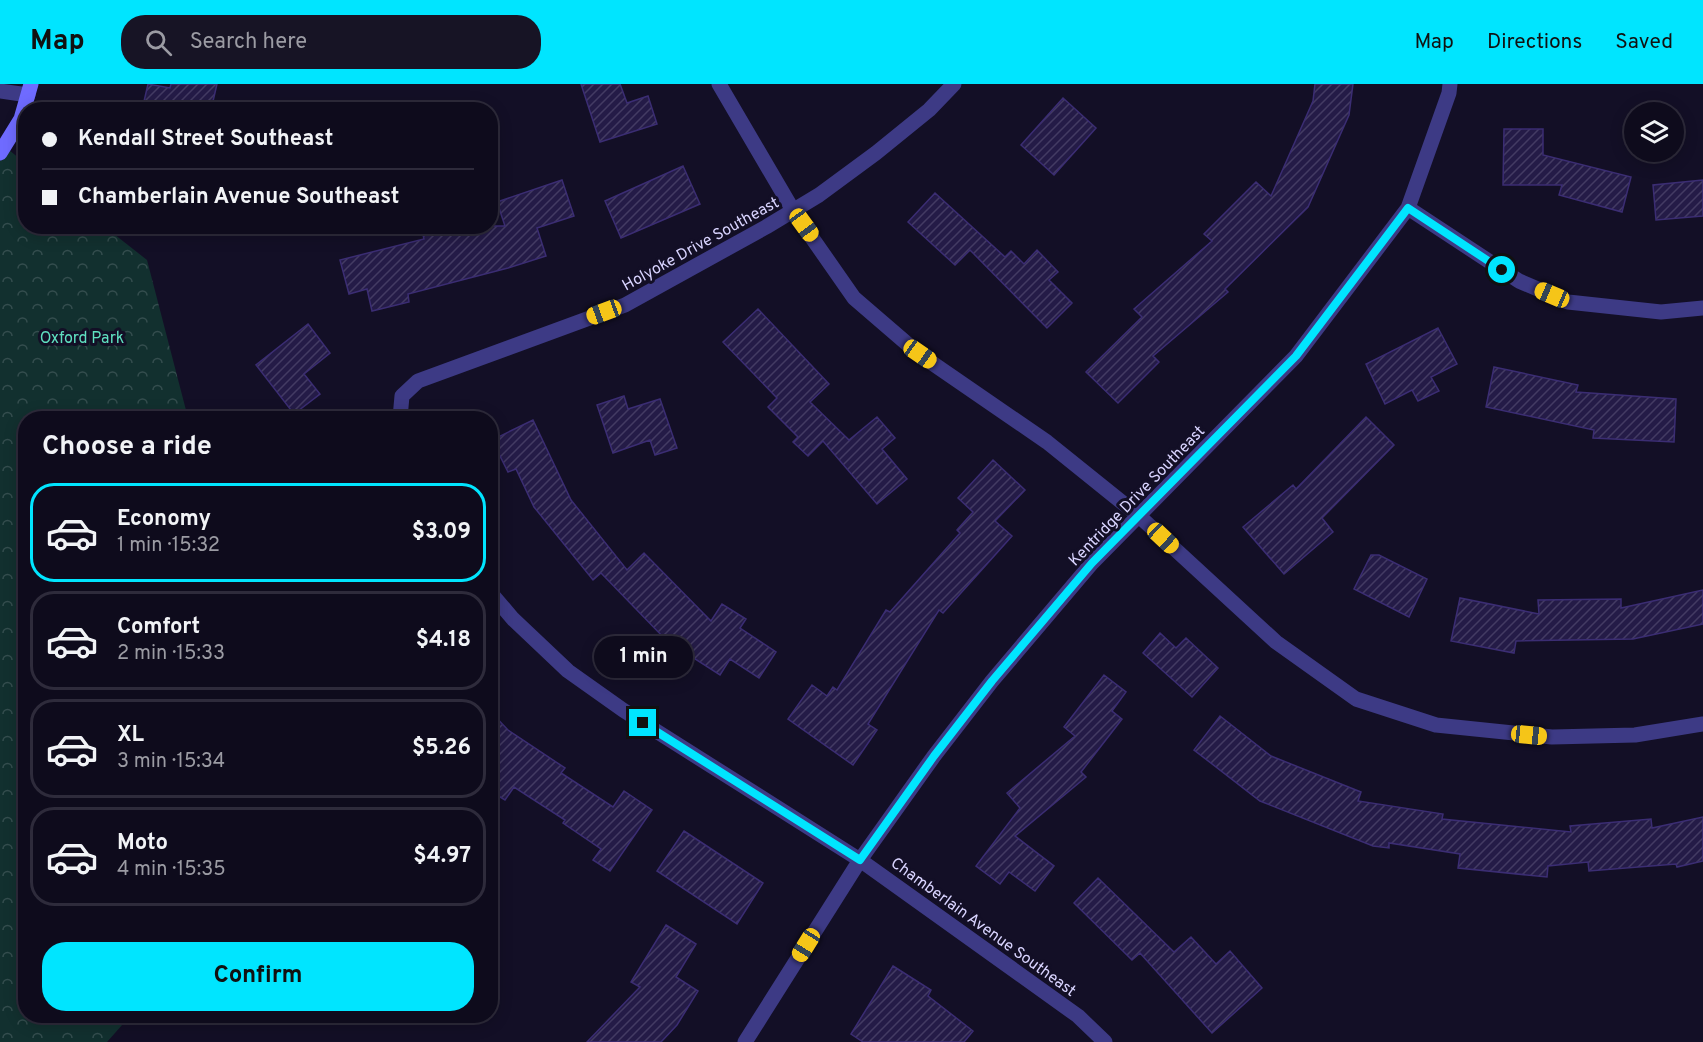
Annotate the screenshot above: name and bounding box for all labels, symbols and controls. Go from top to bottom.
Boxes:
search box [121,15,541,69]
text: Map [30,24,85,60]
icon: search [142,26,175,59]
text: Search here [190,29,307,56]
text: Map [1414,29,1454,56]
text: Directions [1487,29,1582,56]
text: Saved [1615,29,1673,56]
map controls [1624,102,1684,162]
button: layers [1624,102,1684,162]
text: Kendall Street Southeast [78,126,333,153]
text: Chamberlain Avenue Southeast [78,184,399,211]
street label: Holyoke Drive Southeast [619,193,783,296]
car [786,205,822,245]
route start [1488,256,1515,283]
car [1532,280,1572,310]
car [584,297,624,327]
park label: Oxford Park [40,329,124,349]
car [900,336,940,372]
street label: Kentridge Drive Southeast [1065,422,1210,571]
text: Choose a ride [42,430,212,464]
icon: car [45,506,99,560]
text: Economy [117,506,211,533]
text: $3.09 [412,519,471,546]
car [1144,519,1182,557]
text: 1 min · 15:32 [117,533,220,559]
icon: car [45,614,99,668]
text: Comfort [117,614,200,641]
text: $4.18 [416,627,471,654]
callout: 1 min [594,636,692,678]
text: 2 min · 15:33 [117,641,225,667]
text: 1 min [619,644,668,670]
route end [629,709,656,736]
icon: car [45,722,99,776]
text: XL [117,722,144,749]
car [1510,724,1548,746]
text: $5.26 [412,735,471,762]
text: 3 min · 15:34 [117,749,225,775]
icon: car [45,830,99,884]
text: Moto [117,830,168,857]
text: $4.97 [413,843,471,870]
street label: Chamberlain Avenue Southeast [886,854,1079,1002]
text: 4 min · 15:35 [117,857,226,883]
car [789,925,823,965]
button: Confirm [42,942,474,1011]

